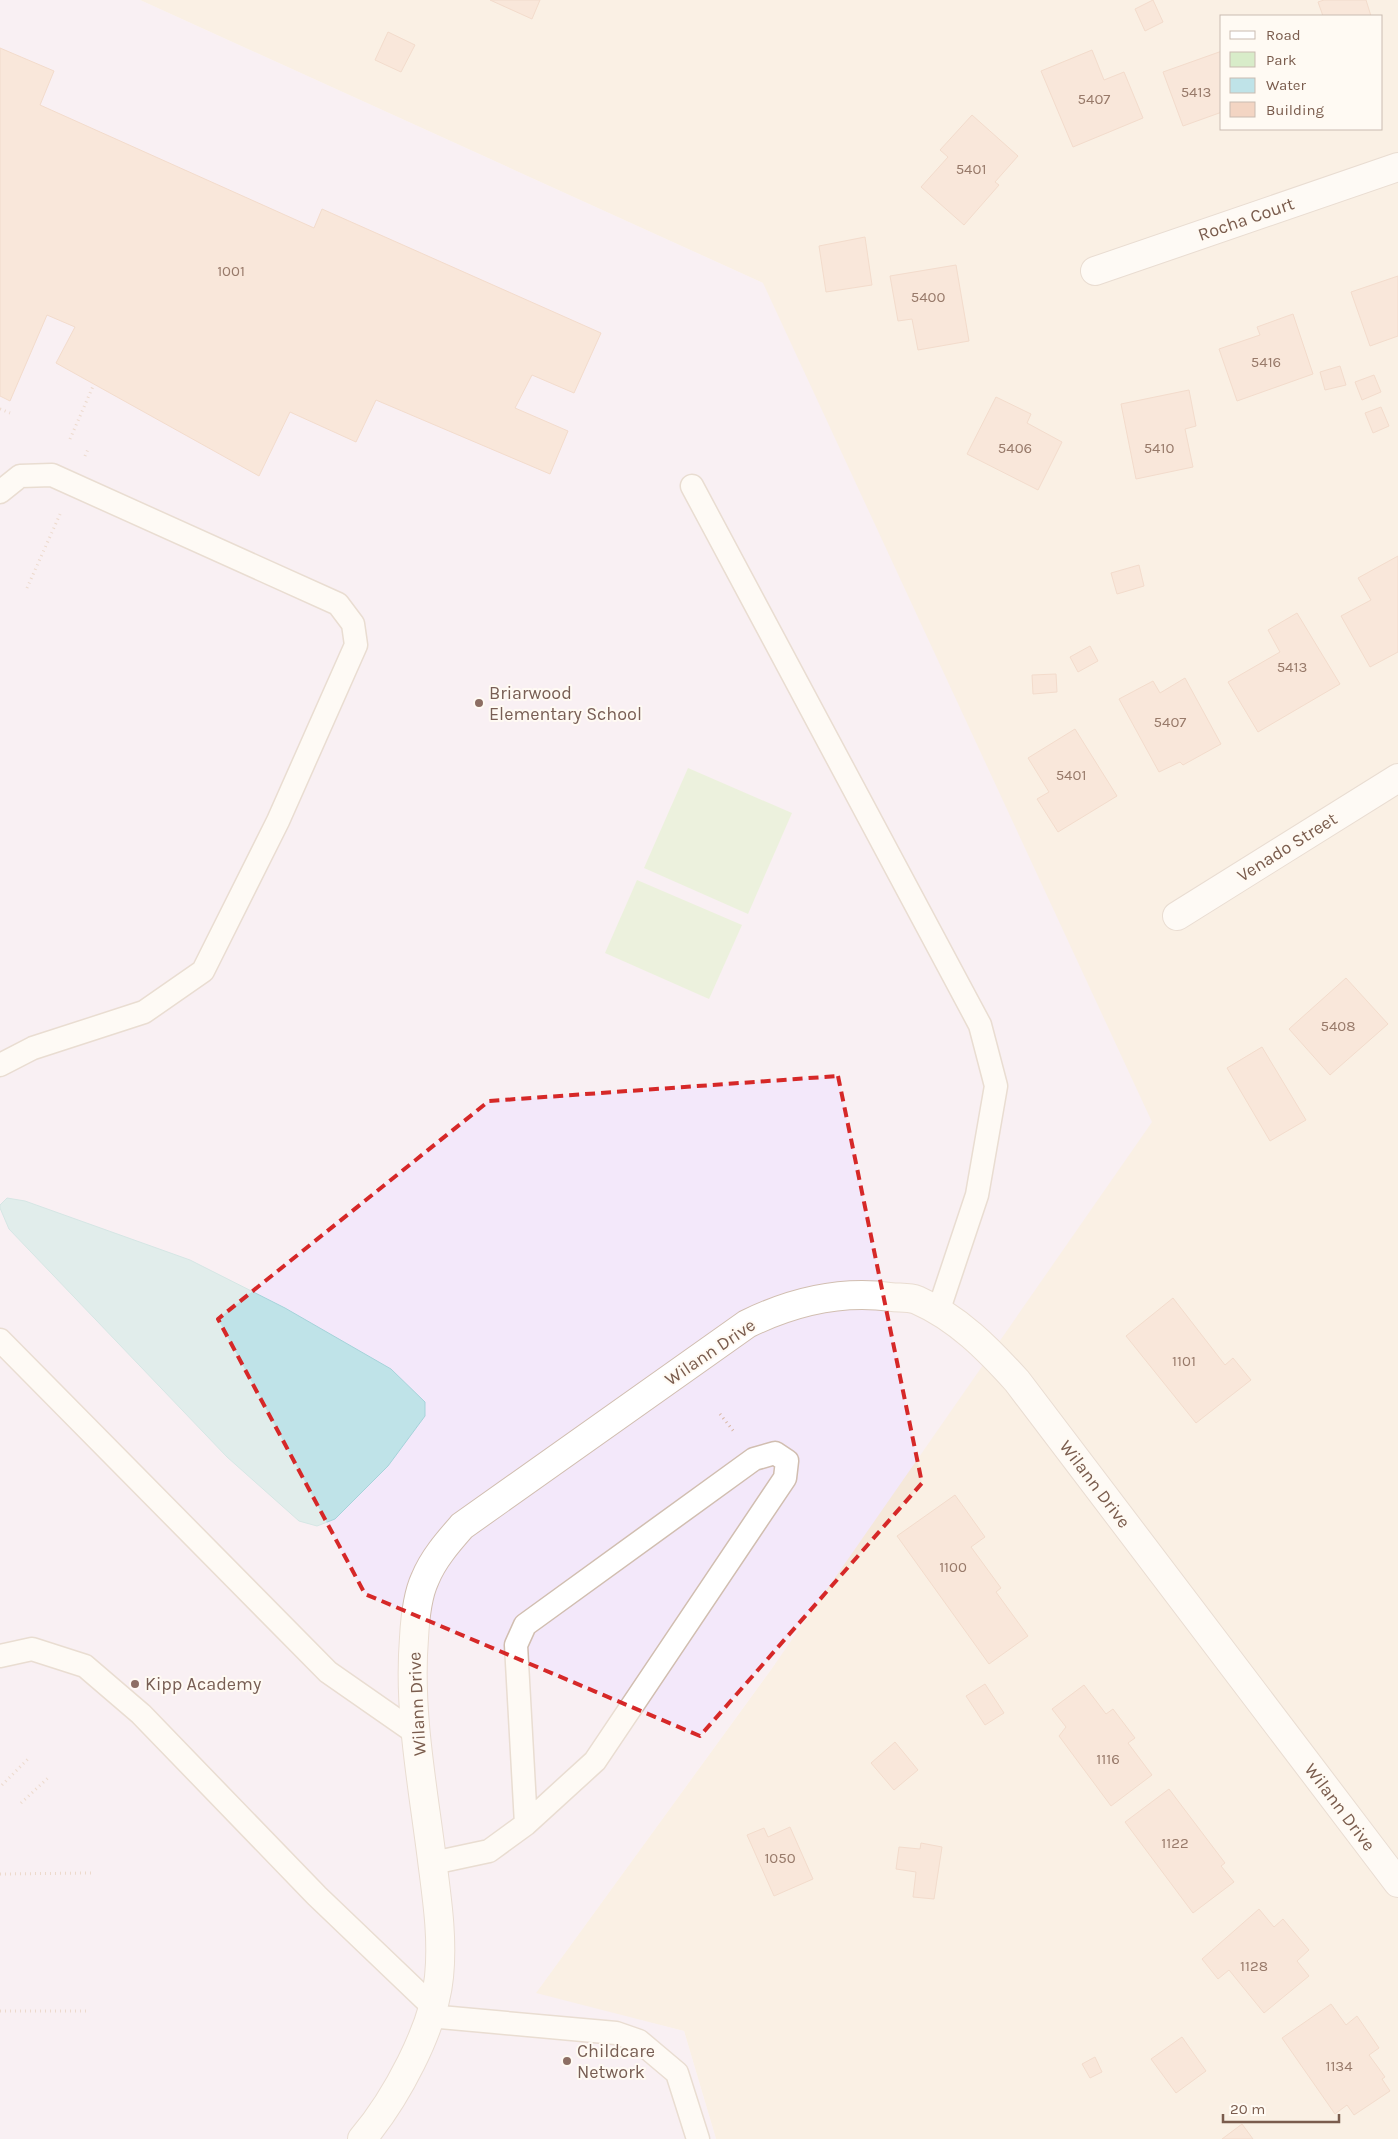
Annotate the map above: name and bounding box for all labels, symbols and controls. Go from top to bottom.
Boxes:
legend [1220,15,1383,130]
text: Road [1266,26,1301,44]
text: Park [1266,51,1296,69]
text: Water [1266,76,1307,94]
house number: 5413 [1181,83,1211,101]
house number: 5407 [1078,90,1110,108]
text: Building [1266,101,1324,119]
house number: 5401 [956,160,986,178]
street label: Rocha Court [1195,192,1297,246]
house number: 1001 [217,262,245,280]
house number: 5400 [911,288,945,306]
house number: 5416 [1251,353,1281,371]
house number: 5406 [998,439,1032,457]
house number: 5410 [1144,439,1174,457]
house number: 5413 [1277,658,1307,676]
place label: Briarwood Elementary School [489,682,642,725]
marker: Briarwood Elementary School [473,697,485,709]
house number: 5407 [1154,713,1186,731]
house number: 5401 [1056,766,1086,784]
street label: Venado Street [1233,807,1341,886]
house number: 5408 [1321,1017,1355,1035]
street label: Wilann Drive [661,1314,759,1390]
house number: 1101 [1172,1352,1196,1370]
street label: Wilann Drive [1055,1436,1135,1532]
house number: 1100 [939,1558,967,1576]
street label: Wilann Drive [403,1651,431,1757]
place label: Kipp Academy [145,1673,262,1695]
marker: Kipp Academy [129,1678,141,1690]
house number: 1116 [1096,1750,1120,1768]
street label: Wilann Drive [1300,1759,1380,1855]
house number: 1122 [1161,1834,1189,1852]
house number: 1050 [764,1849,796,1867]
house number: 1128 [1240,1957,1268,1975]
place label: Childcare Network [577,2040,655,2083]
marker: Childcare Network [561,2055,573,2067]
house number: 1134 [1325,2057,1353,2075]
scale bar [1223,2092,1339,2124]
text: 20 m [1230,2100,1265,2118]

